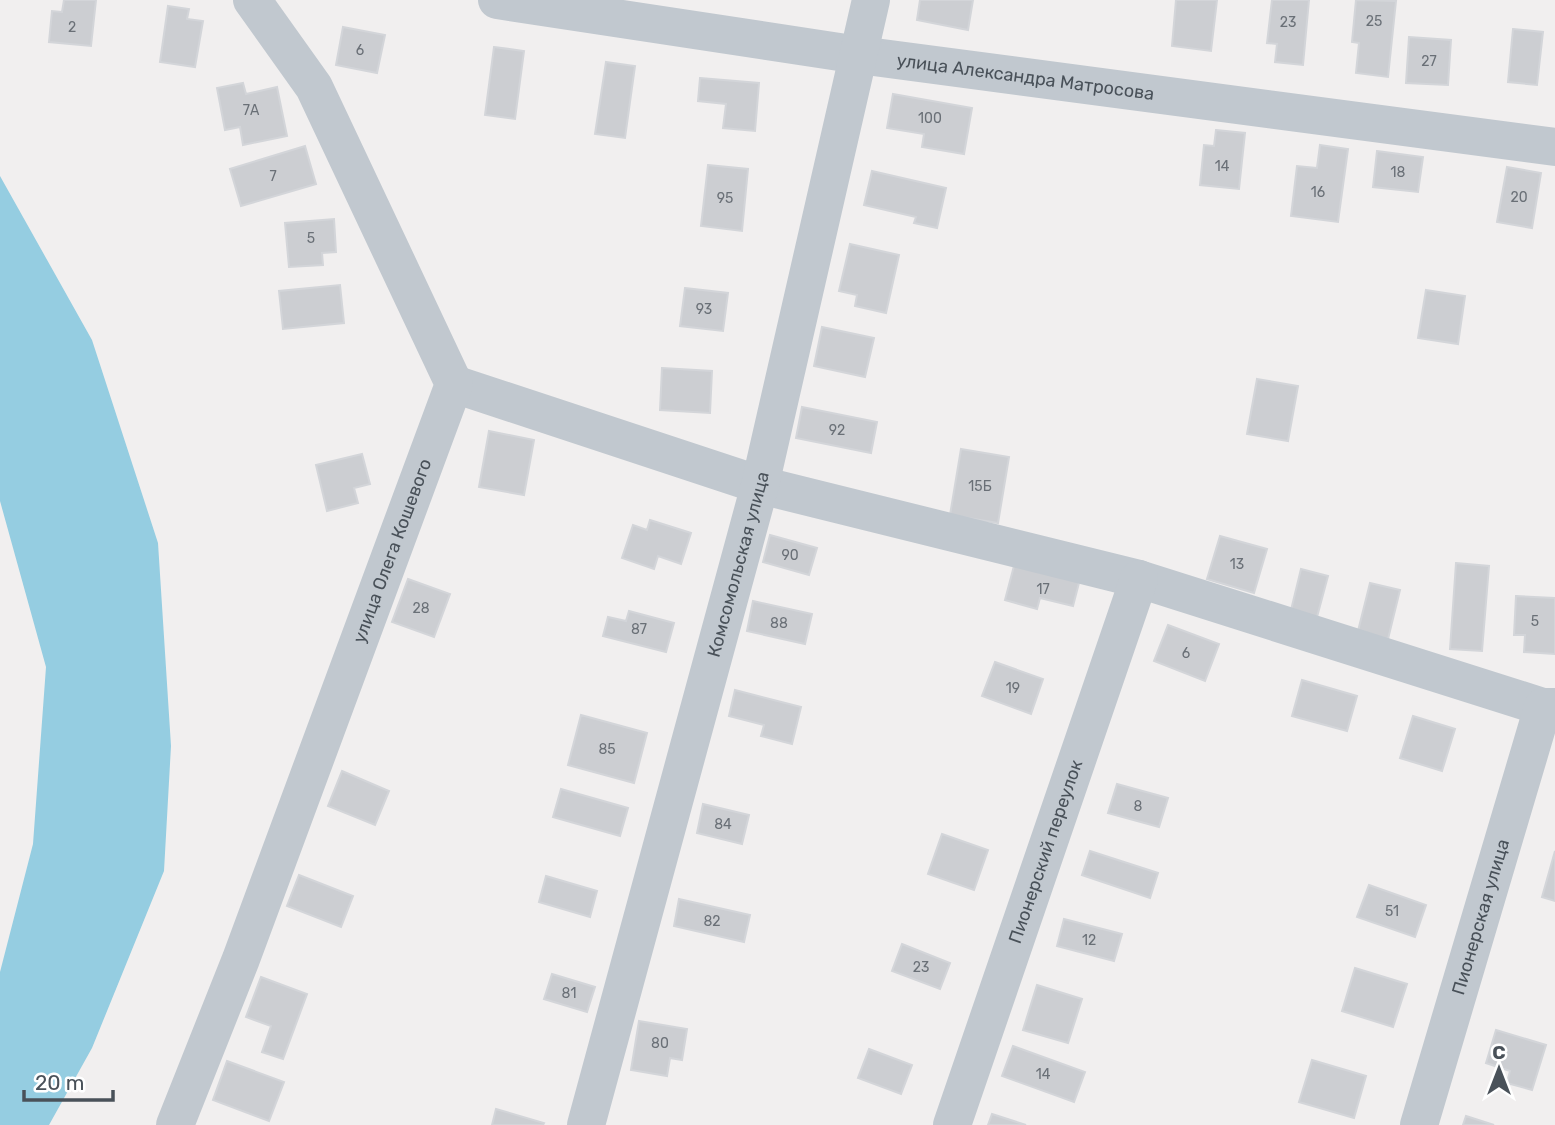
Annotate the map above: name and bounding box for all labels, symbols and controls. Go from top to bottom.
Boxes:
house number: 25 [1366,13,1382,30]
house number: 23 [1280,14,1296,31]
house number: 2 [68,19,76,36]
house number: 6 [356,42,364,59]
street label: улица Александра Матросова [895,49,1156,105]
house number: 27 [1421,53,1437,70]
house number: 7А [243,102,260,119]
house number: 100 [918,110,942,127]
house number: 14 [1215,158,1230,175]
house number: 18 [1391,164,1406,181]
house number: 7 [269,168,277,185]
house number: 16 [1311,184,1325,201]
house number: 20 [1510,189,1528,206]
house number: 95 [717,190,733,207]
house number: 5 [307,230,315,247]
house number: 93 [696,301,712,318]
house number: 92 [829,422,845,439]
street label: улица Олега Кошевого [348,456,436,646]
street label: Комсомольская улица [703,469,774,660]
house number: 15Б [968,478,992,495]
house number: 90 [781,547,799,564]
house number: 13 [1230,556,1244,573]
house number: 17 [1036,581,1050,598]
house number: 28 [412,600,430,617]
house number: 5 [1531,613,1539,630]
house number: 88 [770,615,788,632]
house number: 87 [631,621,647,638]
house number: 6 [1182,645,1190,662]
house number: 19 [1006,680,1020,697]
house number: 85 [598,741,616,758]
street label: Пионерский переулок [1004,756,1087,946]
house number: 8 [1134,798,1143,815]
house number: 84 [714,816,732,833]
street label: Пионерская улица [1447,836,1514,998]
house number: 51 [1385,903,1399,920]
house number: 82 [703,913,721,930]
house number: 12 [1082,932,1096,949]
house number: 23 [913,959,929,976]
house number: 81 [562,985,576,1002]
north arrow [1464,1034,1534,1104]
house number: 80 [651,1035,669,1052]
text: С [1492,1041,1506,1064]
scale bar [24,1058,114,1102]
house number: 14 [1036,1066,1051,1083]
text: 20 m [35,1070,84,1095]

